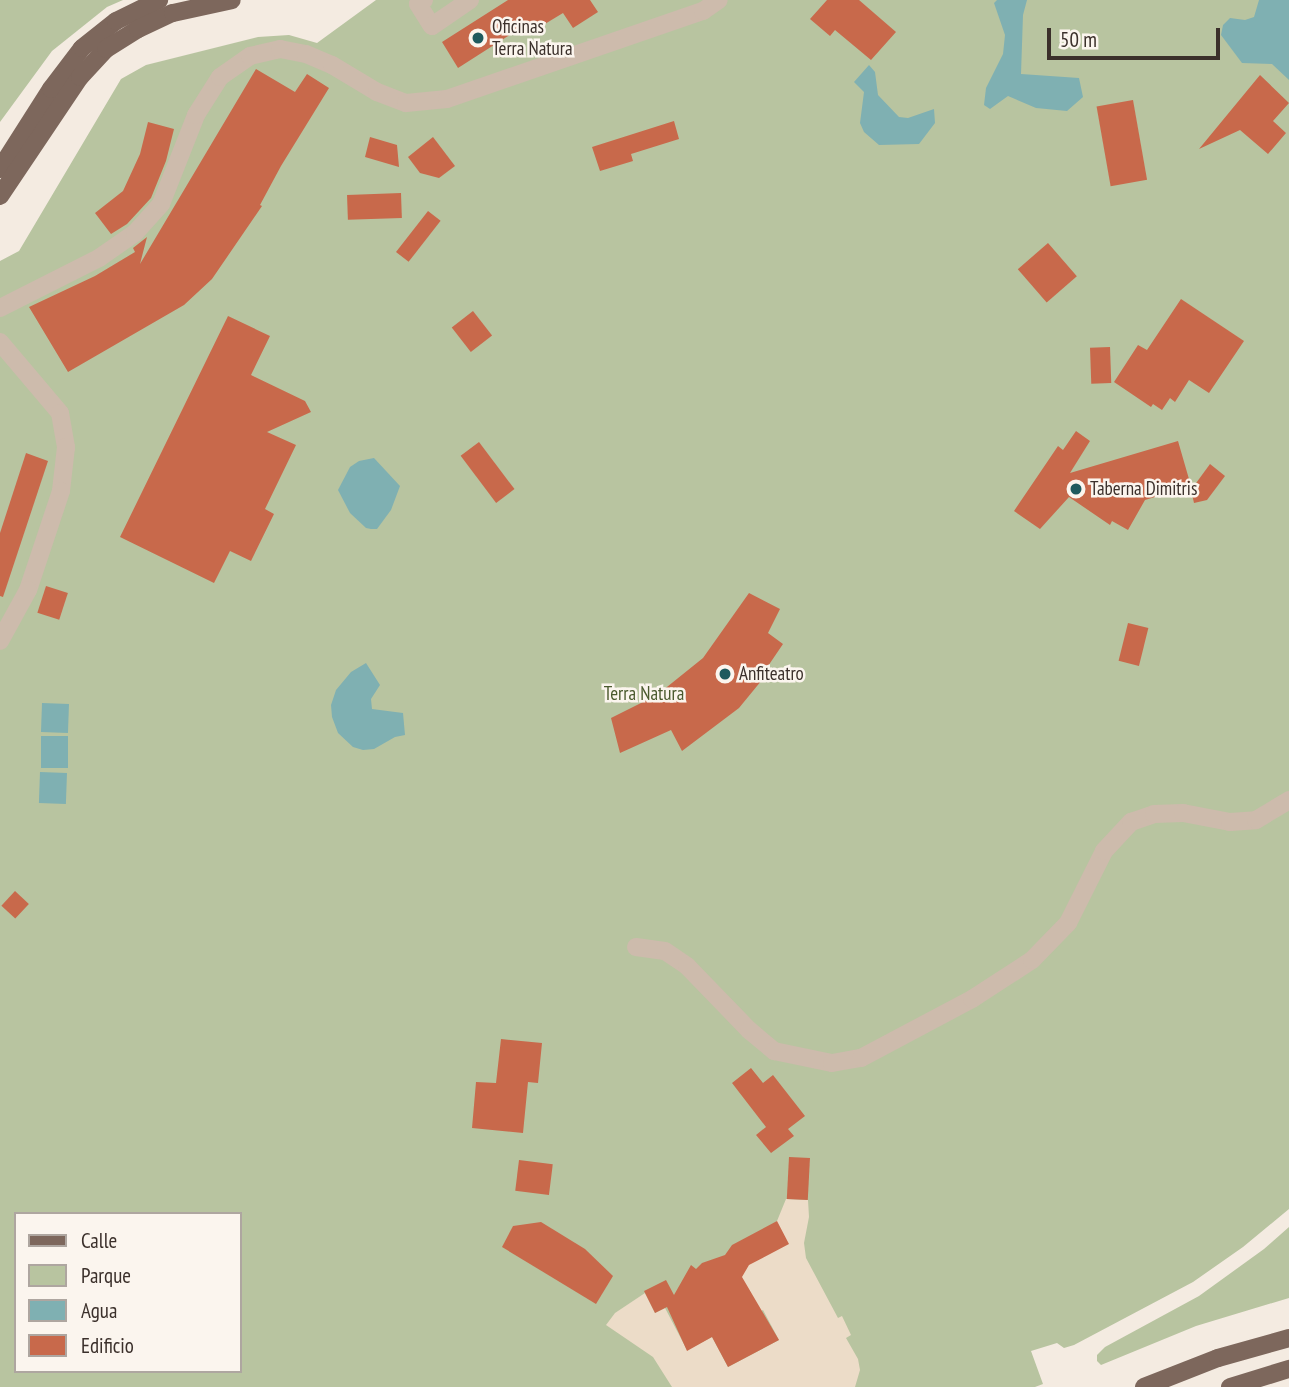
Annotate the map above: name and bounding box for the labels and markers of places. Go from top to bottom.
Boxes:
place label: Oficinas Terra Natura [492,16,573,60]
marker: Oficinas Terra Natura [470,30,486,46]
place label: Taberna Dimitris [1090,478,1197,500]
marker: Taberna Dimitris [1068,481,1084,497]
place label: Anfiteatro [739,663,804,685]
marker: Anfiteatro [717,666,733,682]

